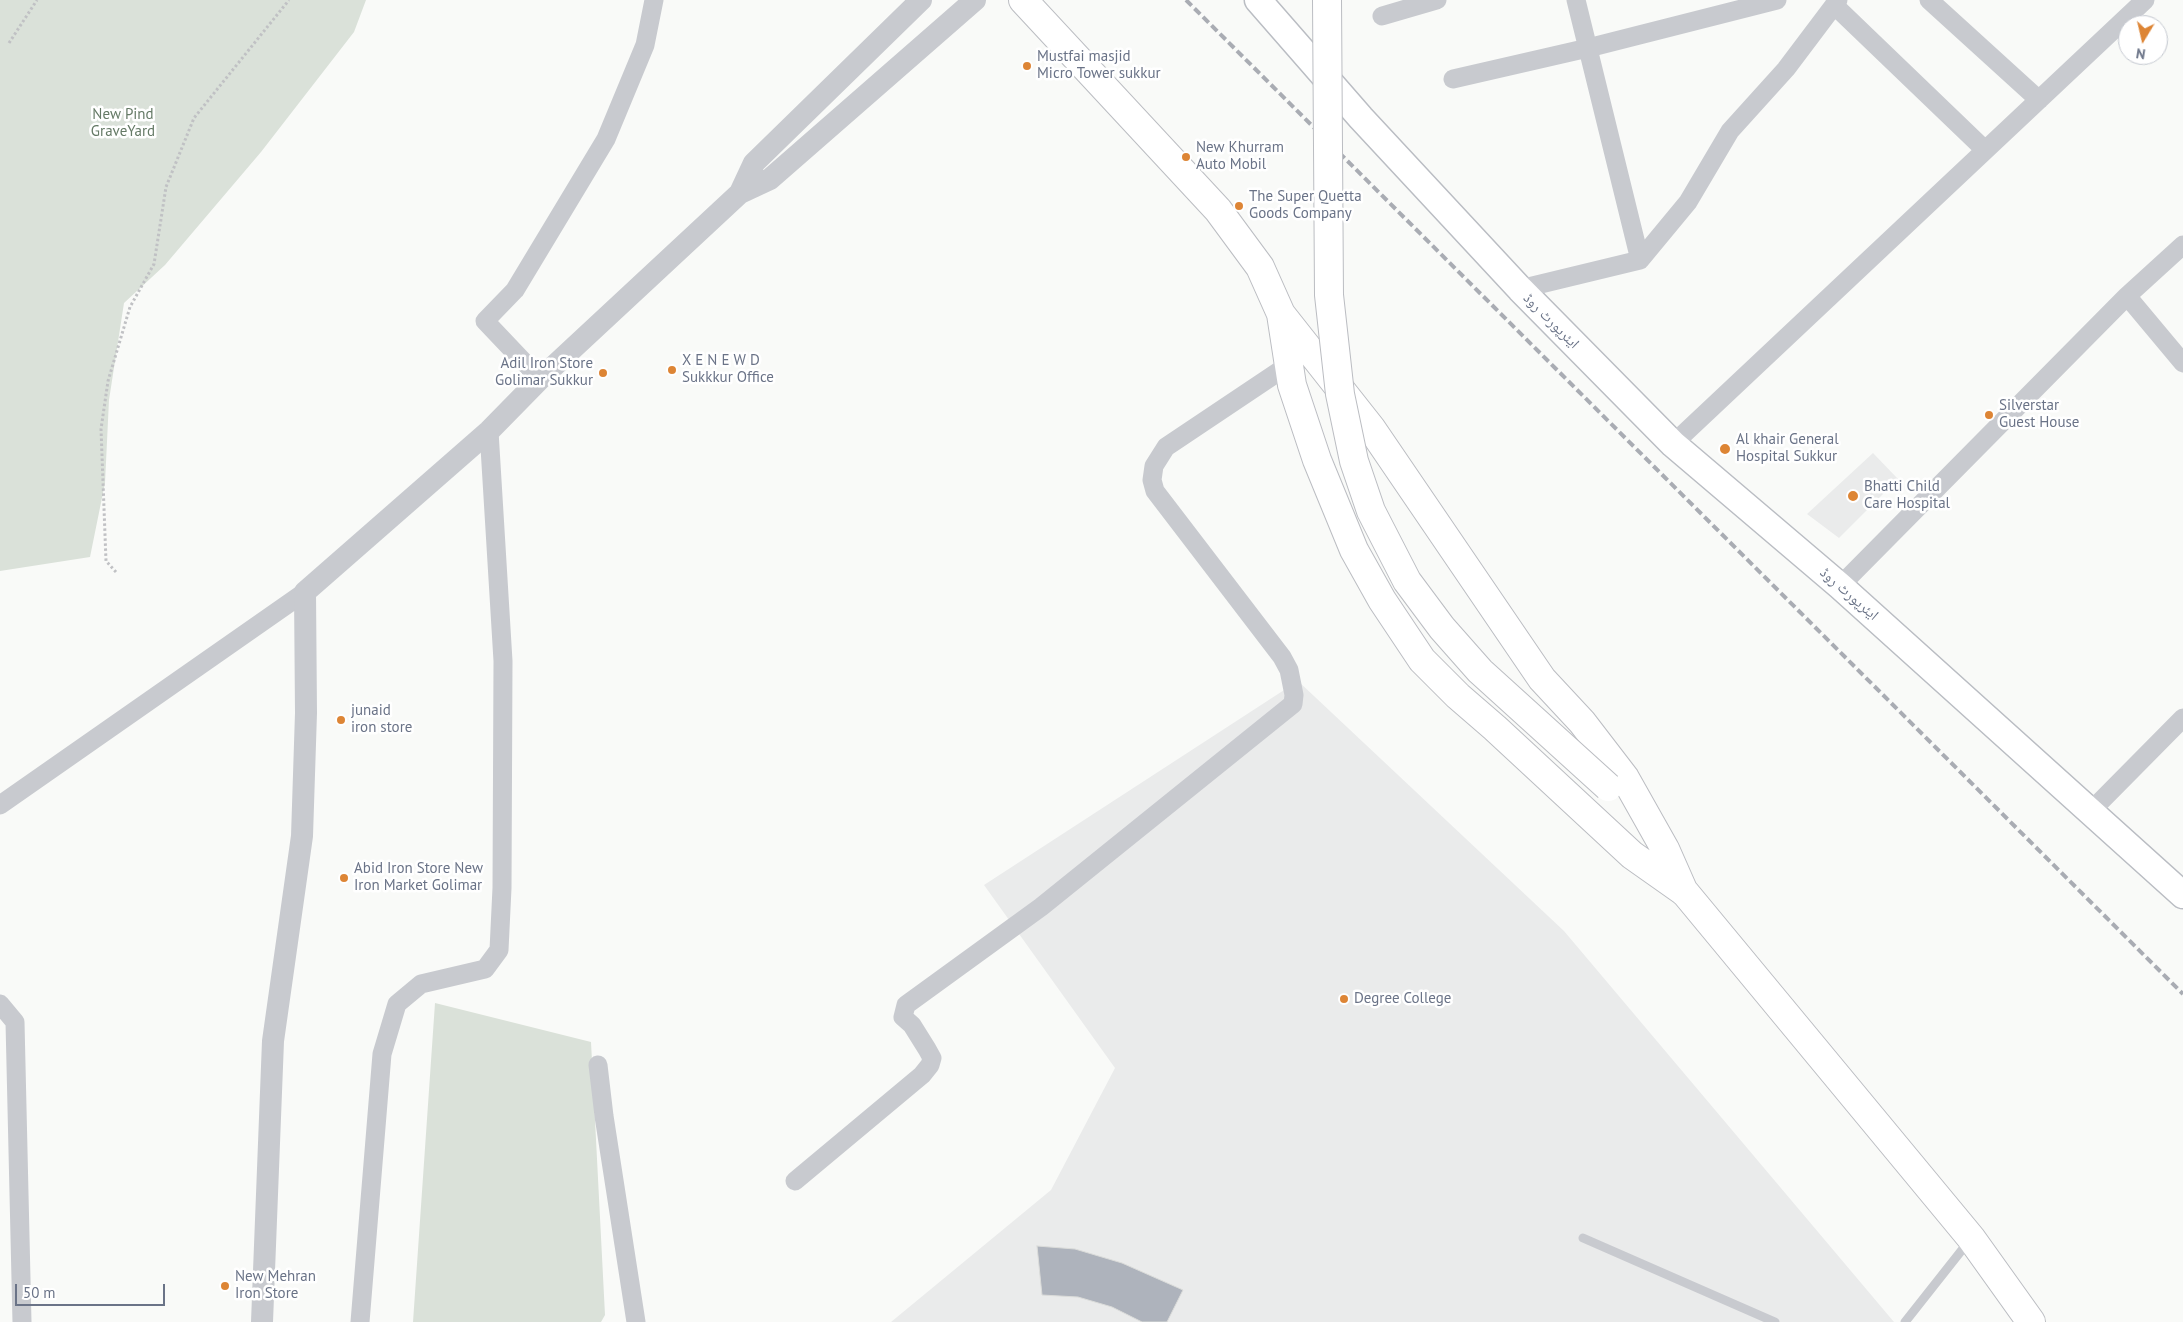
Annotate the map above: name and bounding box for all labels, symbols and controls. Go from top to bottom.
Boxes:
north arrow [2118,15,2168,65]
text: N [2135,44,2147,63]
place label: Mustfai masjid Micro Tower sukkur [1037,48,1161,83]
marker: Mustfai masjid Micro Tower sukkur [1021,60,1033,72]
park label: New Pind GraveYard [91,106,155,141]
place label: New Khurram Auto Mobil [1196,139,1284,174]
marker: New Khurram Auto Mobil [1180,151,1192,163]
place label: The Super Quetta Goods Company [1249,188,1362,223]
marker: The Super Quetta Goods Company [1233,200,1245,212]
street label: ایئرپورٹ روڈ [1519,289,1583,353]
place label: X E N E W D Sukkkur Office [682,352,774,387]
place label: Adil Iron Store Golimar Sukkur [495,355,593,390]
marker: X E N E W D Sukkkur Office [666,364,678,376]
marker: Adil Iron Store Golimar Sukkur [597,367,609,379]
place label: Silverstar Guest House [1999,397,2079,432]
marker: Silverstar Guest House [1983,409,1995,421]
place label: Al khair General Hospital Sukkur [1736,431,1839,466]
marker: Al khair General Hospital Sukkur [1718,442,1732,456]
place label: Bhatti Child Care Hospital [1864,478,1950,513]
marker: Bhatti Child Care Hospital [1846,489,1860,503]
street label: ایئرپورٹ روڈ [1816,564,1882,624]
place label: junaid iron store [351,702,412,737]
marker: junaid iron store [335,714,347,726]
place label: Abid Iron Store New Iron Market Golimar [354,860,483,895]
marker: Abid Iron Store New Iron Market Golimar [338,872,350,884]
place label: Degree College [1354,990,1451,1008]
marker: Degree College [1338,993,1350,1005]
place label: New Mehran Iron Store [235,1268,316,1303]
scale bar [18,1274,168,1306]
marker: New Mehran Iron Store [219,1280,231,1292]
text: 50 m [23,1283,56,1302]

